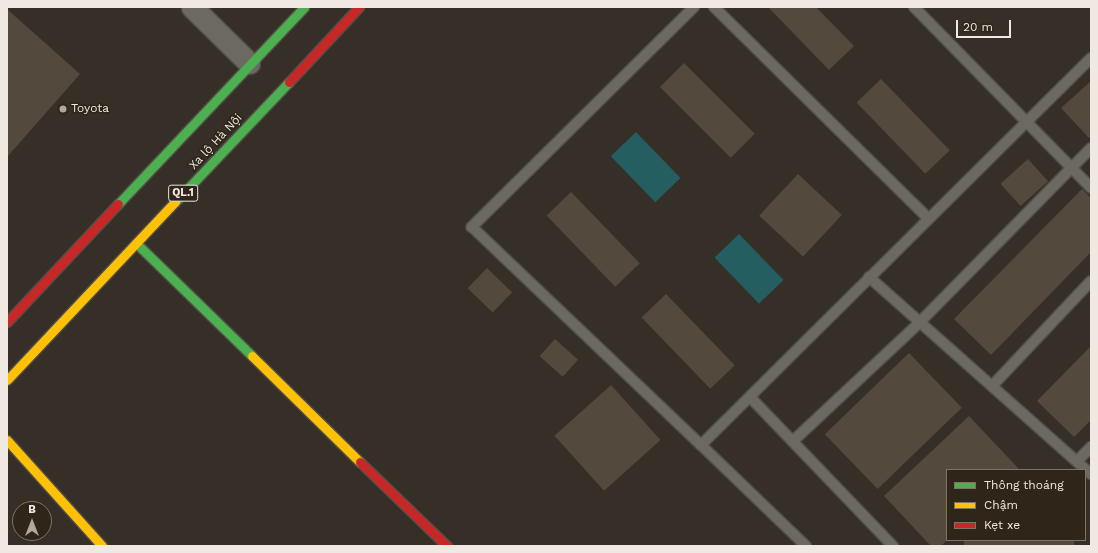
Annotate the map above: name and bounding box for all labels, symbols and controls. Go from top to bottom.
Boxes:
scale bar [958,12,1013,38]
text: 20 m [963,20,993,34]
place label: Toyota [71,102,109,116]
marker: Toyota [58,104,68,114]
street label: Xa lộ Hà Nội [186,111,246,173]
road number: QL.1 [168,184,198,202]
legend [946,469,1086,541]
text: Thông thoáng [984,478,1064,492]
text: Chậm [984,498,1018,512]
north arrow [12,501,52,541]
text: B [28,503,36,516]
text: Kẹt xe [984,518,1020,532]

